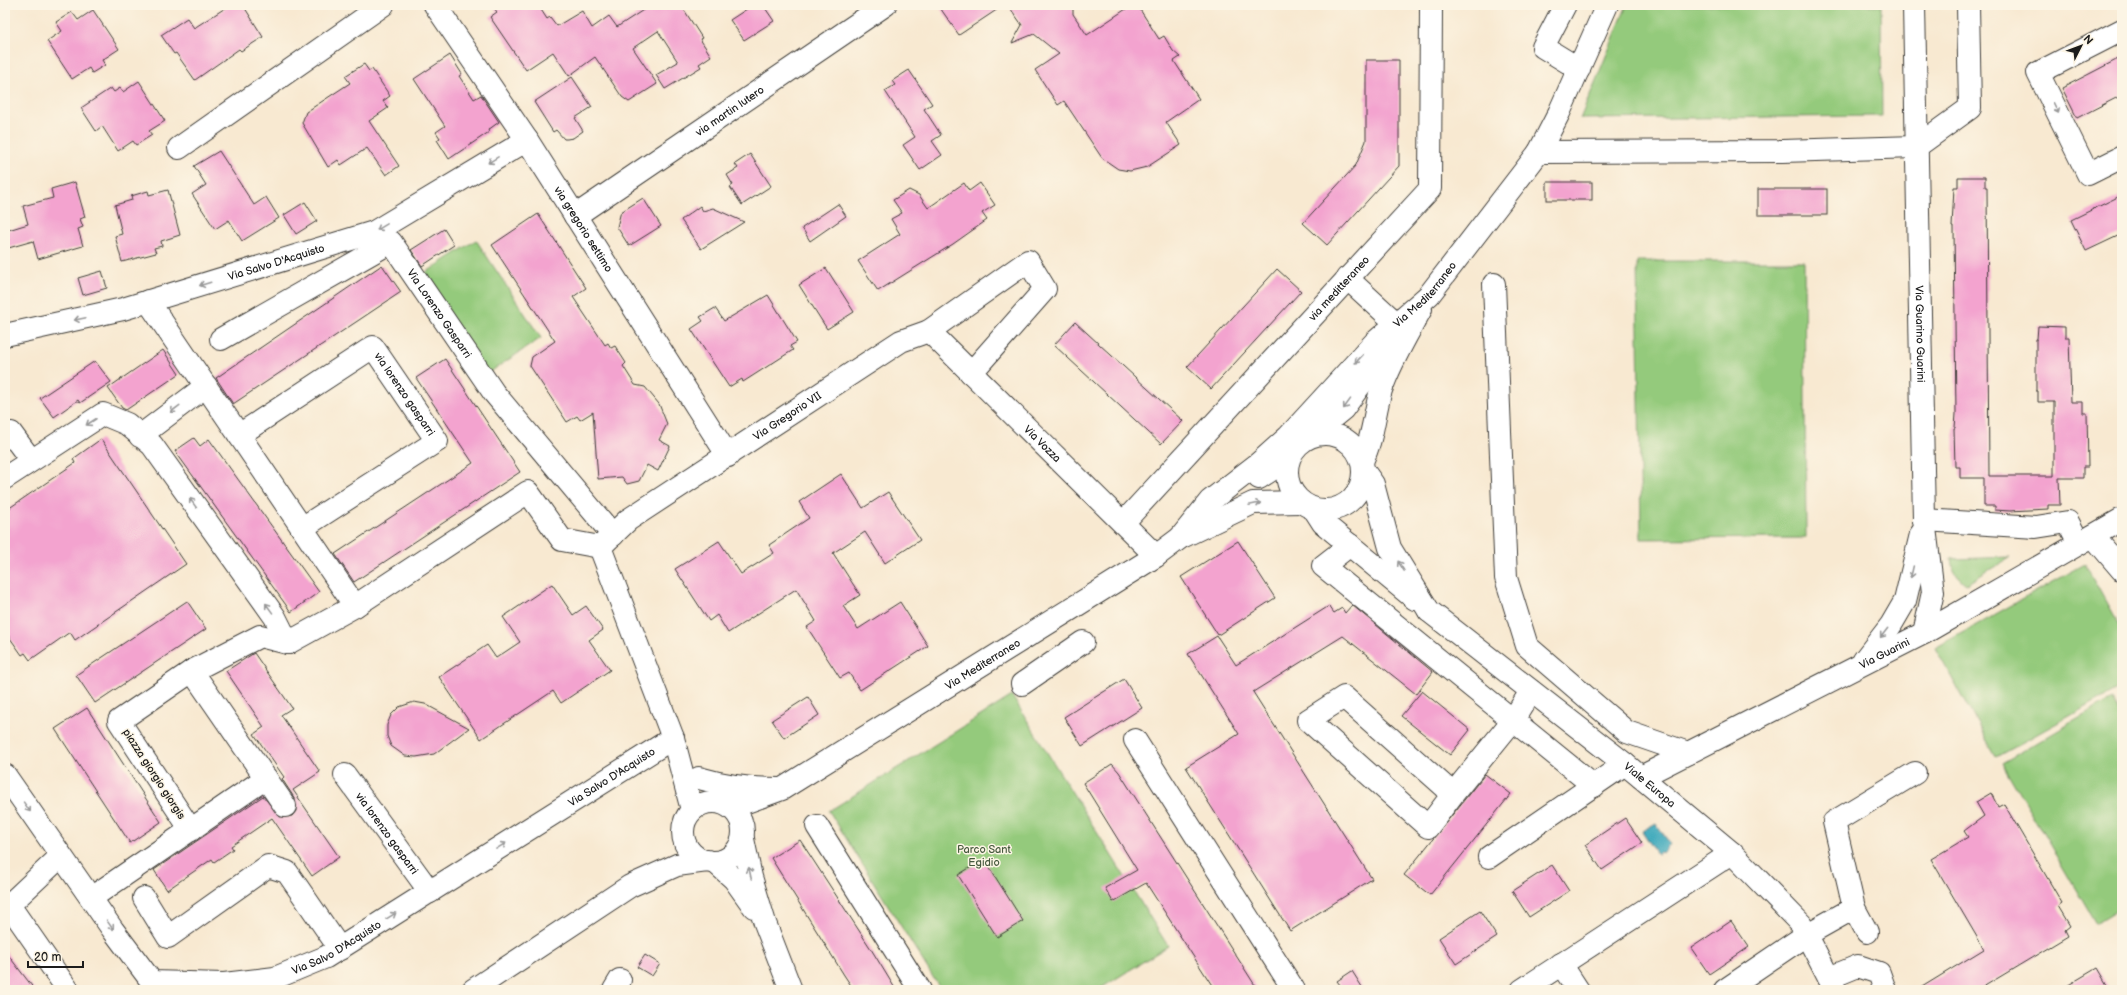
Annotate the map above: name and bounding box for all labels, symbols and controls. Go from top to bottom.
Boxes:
north arrow [2061,26,2101,66]
text: N [2080,32,2096,47]
street label: via martin lutero [692,83,766,139]
one-way arrow [2053,102,2060,114]
one-way arrow [487,157,499,165]
street label: via gregorio settimo [551,183,616,274]
one-way arrow [377,223,388,231]
street label: Via Salvo D'Acquisto [226,241,326,283]
street label: via meditteraneo [1305,253,1372,324]
street label: Via Mediterraneo [1390,259,1459,330]
street label: Via Lorenzo Gasparri [405,266,475,360]
one-way arrow [199,281,212,288]
street label: Via Guarino Guarini [1913,285,1928,383]
one-way arrow [74,315,87,323]
street label: via lorenzo gasparri [371,349,438,438]
one-way arrow [1355,354,1364,364]
street label: Via Gregorio VII [750,388,824,443]
one-way arrow [1343,398,1351,409]
one-way arrow [169,405,180,414]
one-way arrow [85,418,97,426]
street label: Via Vozza [1021,422,1064,465]
one-way arrow [189,498,198,509]
one-way arrow [1248,500,1261,508]
one-way arrow [1397,560,1405,572]
one-way arrow [1908,565,1916,578]
one-way arrow [265,603,273,614]
one-way arrow [1880,628,1889,639]
street label: Via Guarini [1857,635,1912,671]
street label: Via Mediterraneo [943,636,1023,692]
street label: piazza giorgio giorgis [120,726,188,822]
street label: Via Salvo D'Acquisto [566,745,657,809]
street label: Viale Europa [1621,759,1678,810]
street label: via lorenzo gasparri [353,789,421,877]
one-way arrow [23,802,31,813]
one-way arrow [495,842,507,850]
park label: Parco Sant Egidio [957,843,1012,869]
one-way arrow [746,866,754,879]
one-way arrow [385,912,396,920]
street label: Via Salvo D'Acquisto [290,918,383,977]
one-way arrow [106,920,114,931]
scale bar [28,943,83,969]
text: 20 m [34,950,61,965]

